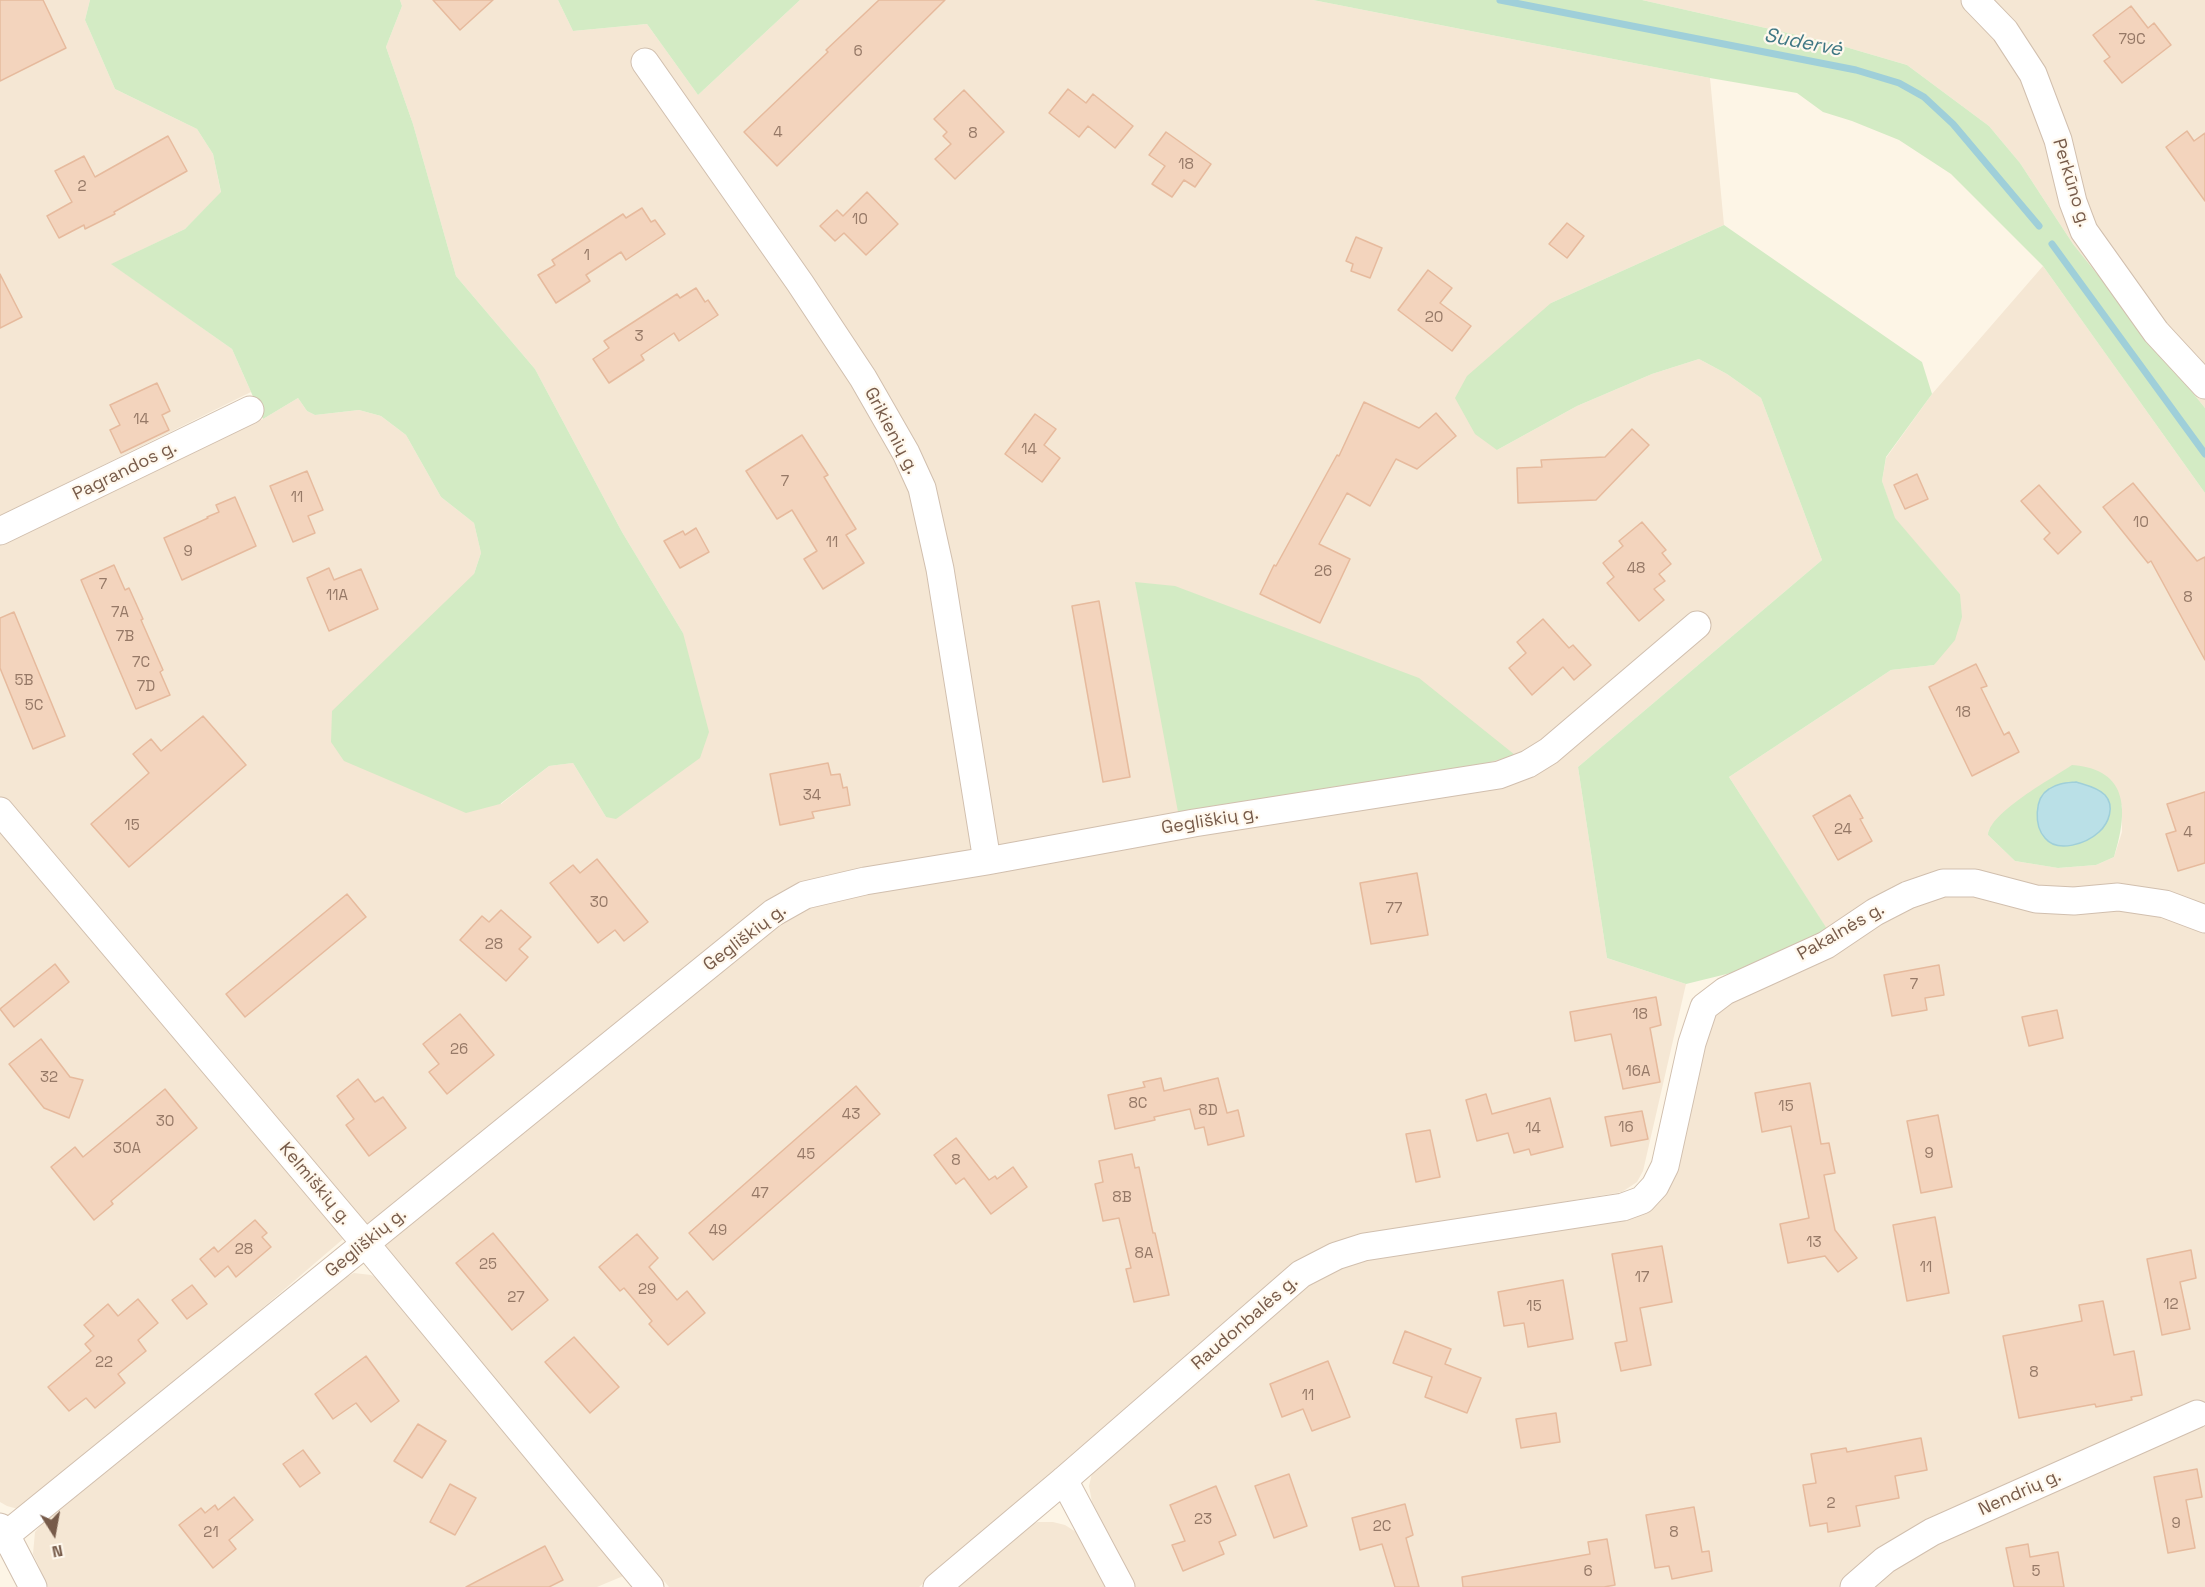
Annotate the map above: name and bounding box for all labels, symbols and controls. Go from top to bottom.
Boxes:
water label: Sudervė [1762,24,1844,62]
house number: 79C [2118,31,2146,49]
house number: 6 [853,43,863,61]
house number: 4 [773,124,783,142]
house number: 8 [968,125,978,143]
street label: Perkūno g. [2047,136,2095,230]
house number: 18 [1178,156,1194,174]
house number: 2 [77,178,87,196]
house number: 10 [852,211,868,229]
house number: 1 [584,247,590,265]
house number: 20 [1425,309,1443,327]
house number: 3 [634,328,644,346]
street label: Grikienių g. [859,384,923,478]
house number: 14 [133,411,149,429]
street label: Pagrandos g. [69,437,181,505]
house number: 14 [1021,441,1037,459]
house number: 7 [781,473,789,491]
house number: 11 [291,489,303,507]
house number: 10 [2133,514,2149,532]
house number: 11 [826,534,838,552]
house number: 9 [183,543,193,561]
house number: 48 [1627,560,1645,578]
house number: 26 [1314,563,1332,581]
house number: 7 [99,576,107,594]
house number: 11A [326,587,348,605]
house number: 8 [2183,589,2193,607]
house number: 7A [111,604,129,622]
house number: 7B [116,628,134,646]
house number: 7C [132,654,150,672]
house number: 5B [15,672,33,690]
house number: 7D [137,678,155,696]
house number: 5C [25,697,43,715]
house number: 18 [1955,704,1971,722]
house number: 34 [803,787,821,805]
street label: Gegliškių g. [1160,803,1260,839]
house number: 15 [124,817,140,835]
house number: 24 [1834,821,1852,839]
house number: 4 [2183,824,2193,842]
house number: 30 [590,894,608,912]
street label: Pakalnės g. [1794,898,1888,966]
street label: Gegliškių g. [699,900,791,976]
house number: 77 [1386,900,1402,918]
house number: 28 [485,936,503,954]
house number: 7 [1910,976,1918,994]
house number: 18 [1632,1006,1648,1024]
house number: 26 [450,1041,468,1059]
house number: 16A [1626,1063,1650,1081]
house number: 32 [40,1069,58,1087]
house number: 8C [1129,1095,1147,1113]
house number: 15 [1778,1098,1794,1116]
house number: 8D [1198,1102,1218,1120]
house number: 43 [842,1106,860,1124]
house number: 30 [156,1113,174,1131]
house number: 16 [1618,1119,1634,1137]
house number: 14 [1525,1120,1541,1138]
street label: Kelmiškių g. [274,1138,356,1230]
house number: 30A [113,1140,141,1158]
house number: 9 [1924,1145,1934,1163]
house number: 45 [797,1146,815,1164]
house number: 8 [951,1152,961,1170]
house number: 47 [751,1185,769,1203]
house number: 8B [1112,1189,1132,1207]
street label: Gegliškių g. [321,1204,411,1282]
house number: 49 [709,1222,727,1240]
house number: 13 [1806,1234,1822,1252]
house number: 28 [235,1241,253,1259]
house number: 8A [1135,1245,1153,1263]
house number: 25 [479,1256,497,1274]
house number: 11 [1920,1259,1932,1277]
house number: 17 [1635,1269,1649,1287]
street label: Raudonbalės g. [1188,1271,1302,1375]
house number: 29 [638,1281,656,1299]
house number: 27 [507,1289,525,1307]
house number: 12 [2163,1296,2179,1314]
house number: 15 [1526,1298,1542,1316]
house number: 22 [95,1354,113,1372]
house number: 8 [2029,1364,2039,1382]
house number: 11 [1302,1387,1314,1405]
street label: Nendrių g. [1975,1465,2065,1521]
house number: 2 [1826,1495,1836,1513]
north arrow [24,1503,84,1563]
house number: 23 [1194,1511,1212,1529]
house number: 9 [2171,1515,2181,1533]
house number: 2C [1373,1518,1391,1536]
house number: 21 [203,1524,219,1542]
house number: 8 [1669,1524,1679,1542]
text: N [50,1540,65,1562]
house number: 6 [1583,1563,1593,1581]
house number: 5 [2032,1563,2040,1581]

